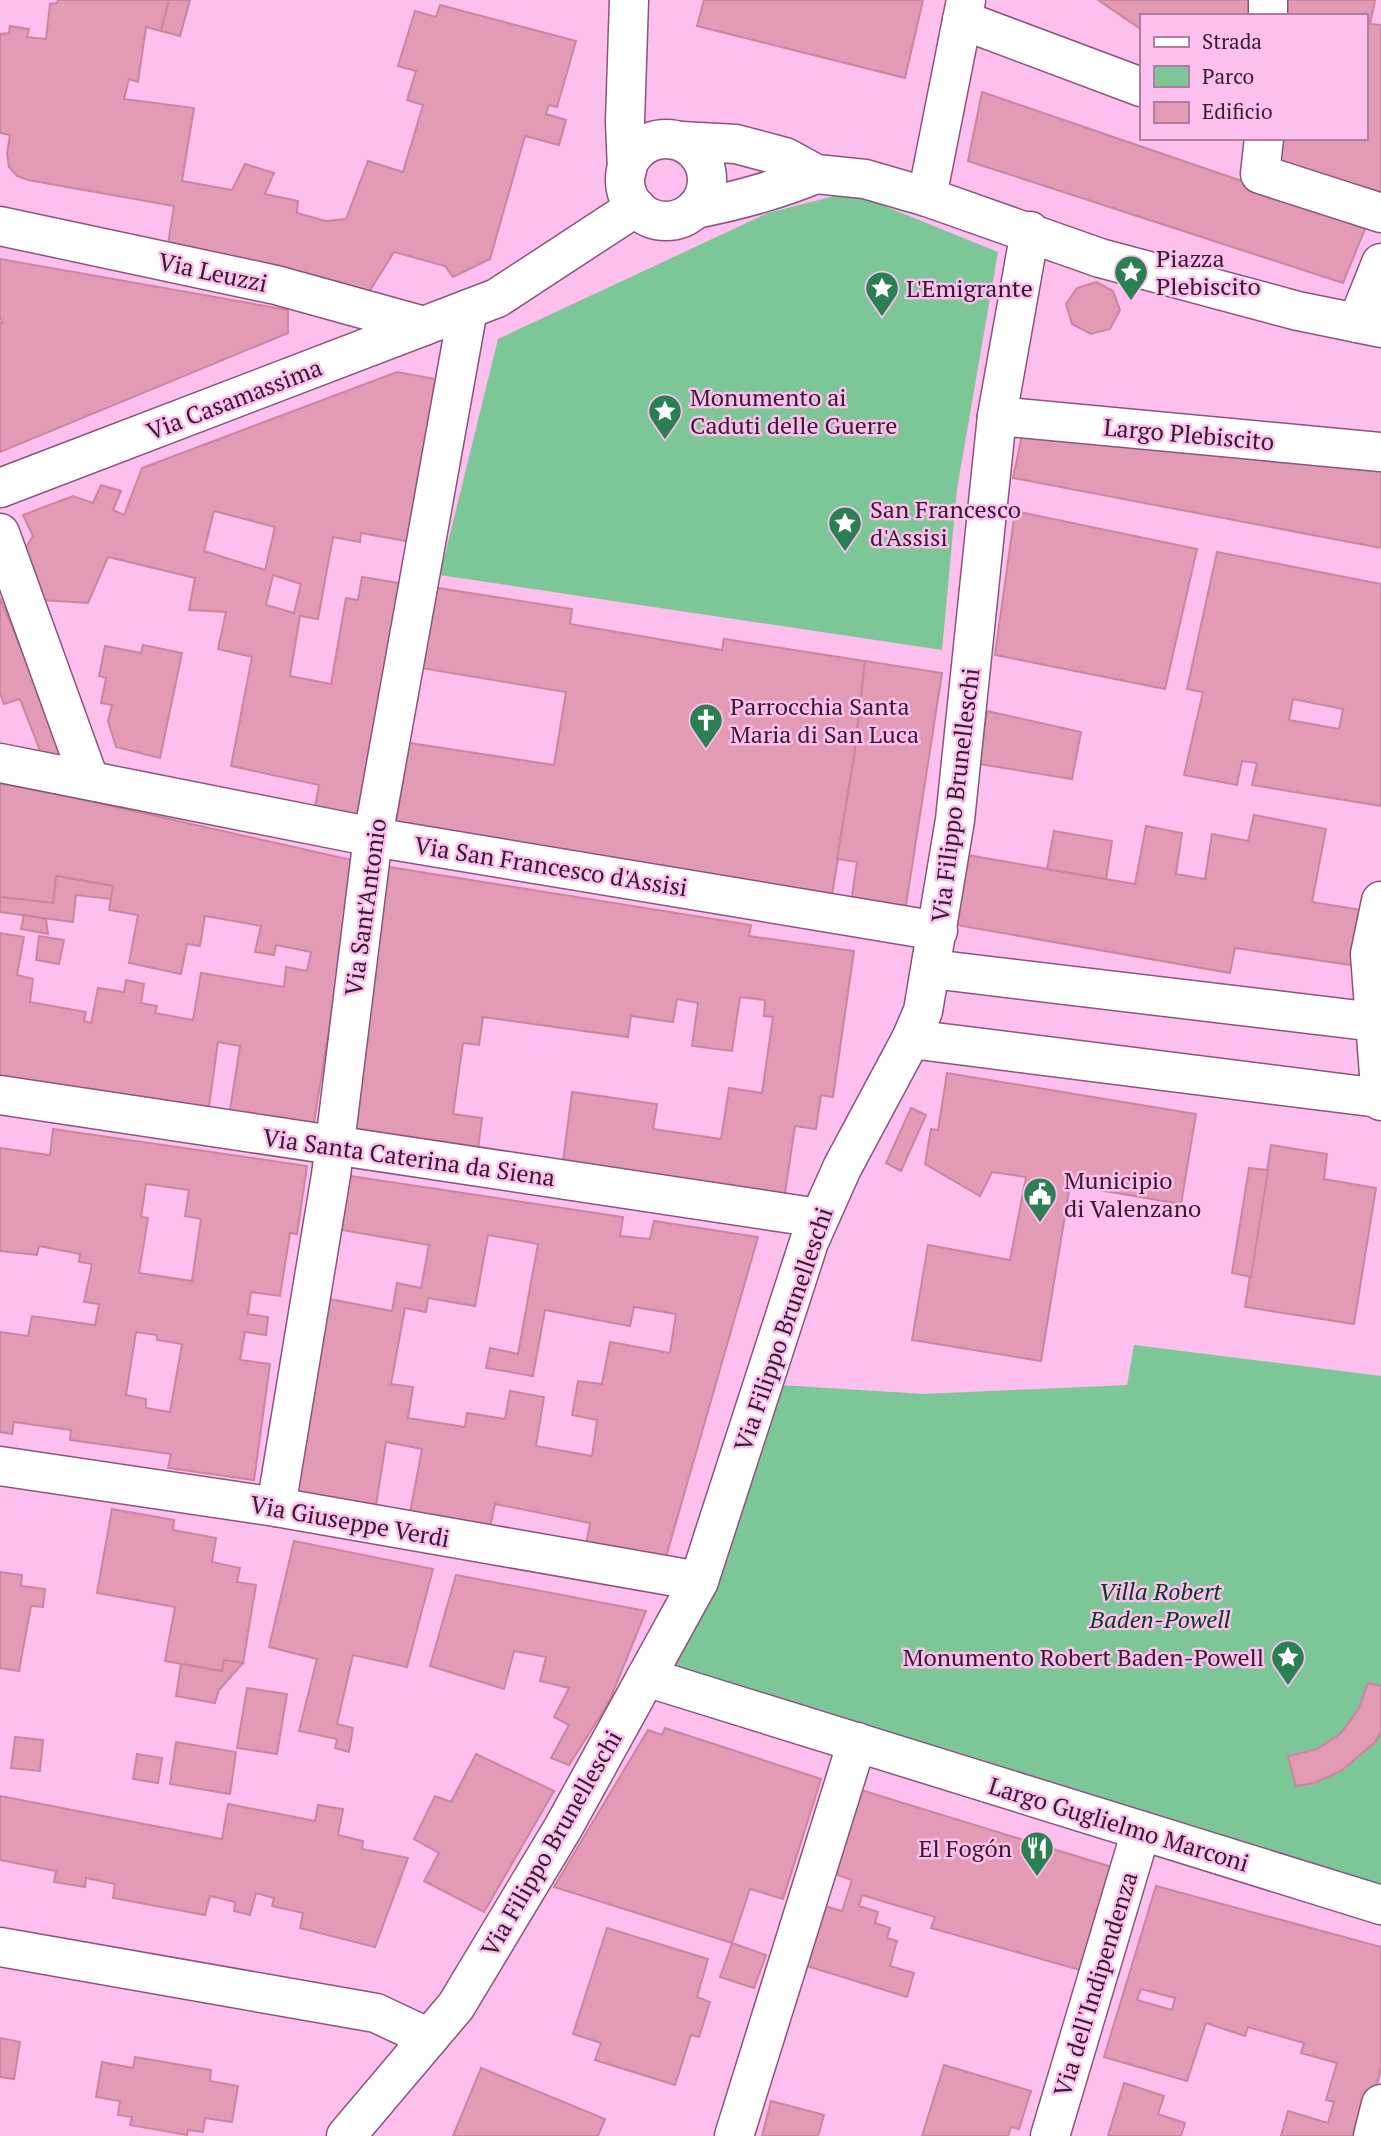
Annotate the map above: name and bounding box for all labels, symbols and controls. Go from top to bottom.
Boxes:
legend [1140,14,1367,140]
text: Strada [1202,27,1262,55]
text: Parco [1202,62,1254,90]
text: Edificio [1202,97,1273,125]
place label: Piazza Plebiscito [1156,242,1261,302]
street label: Via Leuzzi [156,245,270,299]
place icon: Piazza Plebiscito [1112,253,1150,302]
place icon: L'Emigrante [863,269,901,318]
place label: L'Emigrante [906,272,1033,304]
street label: Via Casamassima [142,351,326,447]
place label: Monumento ai Caduti delle Guerre [690,381,897,441]
place icon: Monumento ai Caduti delle Guerre [646,392,684,441]
street label: Largo Plebiscito [1102,411,1276,457]
place label: San Francesco d'Assisi [870,493,1021,553]
place icon: San Francesco d'Assisi [826,504,864,553]
street label: Via Filippo Brunelleschi [924,666,986,924]
place label: Parrocchia Santa Maria di San Luca [730,690,919,750]
church icon: Parrocchia Santa Maria di San Luca [687,701,725,750]
street label: Via Sant'Antonio [337,816,393,998]
street label: Via San Francesco d'Assisi [412,829,690,903]
street label: Via Santa Caterina da Siena [261,1121,557,1193]
place label: Municipio di Valenzano [1064,1164,1201,1224]
public building icon: Municipio di Valenzano [1021,1175,1059,1224]
street label: Via Filippo Brunelleschi [726,1203,840,1455]
street label: Via Giuseppe Verdi [248,1488,452,1554]
park label: Villa Robert Baden-Powell [1088,1575,1231,1635]
place icon: Monumento Robert Baden-Powell [1269,1638,1307,1687]
place label: Monumento Robert Baden-Powell [903,1641,1264,1673]
street label: Via Filippo Brunelleschi [473,1724,629,1962]
street label: Largo Guglielmo Marconi [985,1769,1253,1879]
restaurant icon: El Fogón [1018,1829,1056,1878]
place label: El Fogón [918,1832,1012,1864]
street label: Via dell'Indipendenza [1046,1868,1144,2100]

